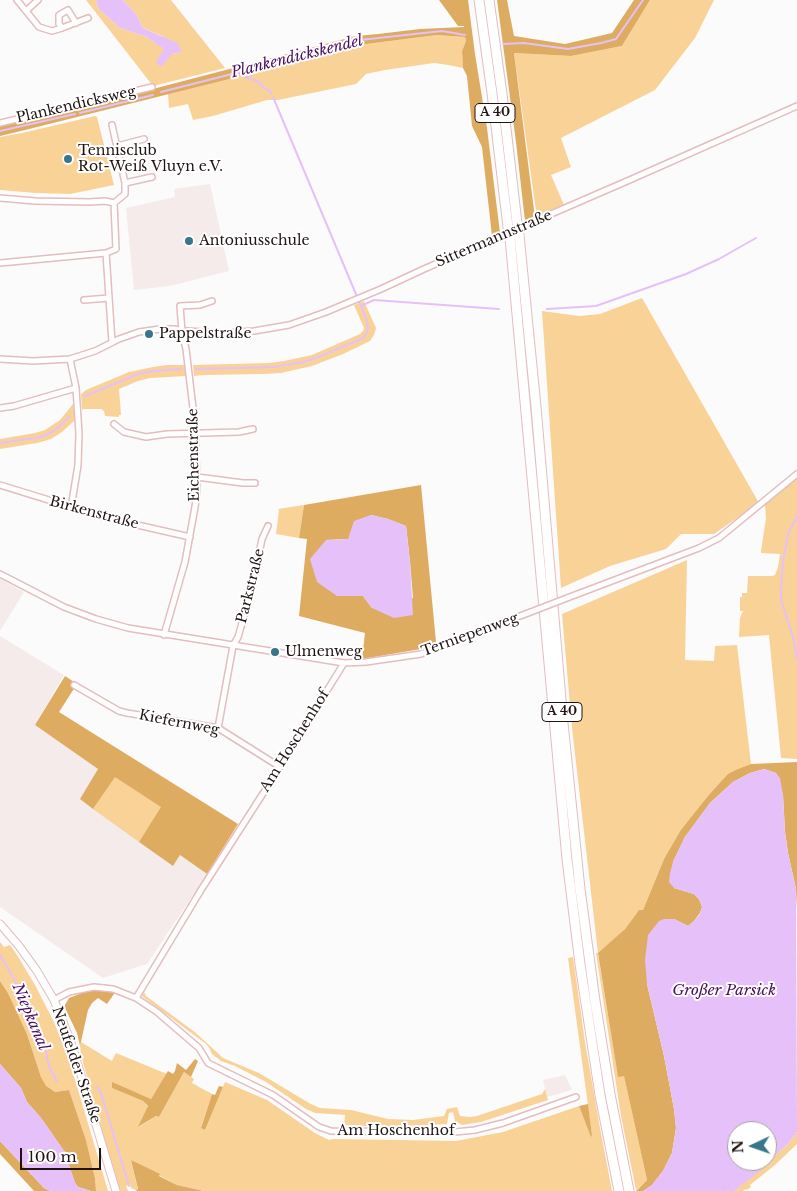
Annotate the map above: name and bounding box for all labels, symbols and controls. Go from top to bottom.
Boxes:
water label: Plankendickskendel [229,32,365,82]
street label: Plankendicksweg [15,83,137,127]
road number: A 40 [475,104,515,122]
place label: Tennisclub Rot-Weiß Vluyn e.V. [78,143,223,176]
marker: Tennisclub Rot-Weiß Vluyn e.V. [62,153,74,165]
street label: Sittermannstraße [433,207,555,271]
place label: Antoniusschule [199,233,310,249]
marker: Antoniusschule [183,235,195,247]
place label: Pappelstraße [159,326,251,342]
marker: Pappelstraße [143,328,155,340]
street label: Eichenstraße [185,408,203,502]
street label: Birkenstraße [48,493,140,533]
street label: Parkstraße [234,547,268,625]
street label: Terniepenweg [419,610,521,660]
place label: Ulmenweg [285,644,362,660]
marker: Ulmenweg [269,646,281,658]
street label: Am Hoschenhof [257,687,333,795]
road number: A 40 [542,702,582,722]
street label: Kiefernweg [137,707,221,739]
water label: Niepkanal [8,981,52,1053]
water label: Großer Parsick [672,982,776,1000]
street label: Neufelder Straße [48,1004,104,1126]
north arrow [727,1121,777,1171]
street label: Am Hoschenhof [337,1123,455,1139]
scale bar [22,1138,104,1170]
text: N [729,1140,747,1154]
text: 100 m [28,1147,77,1166]

